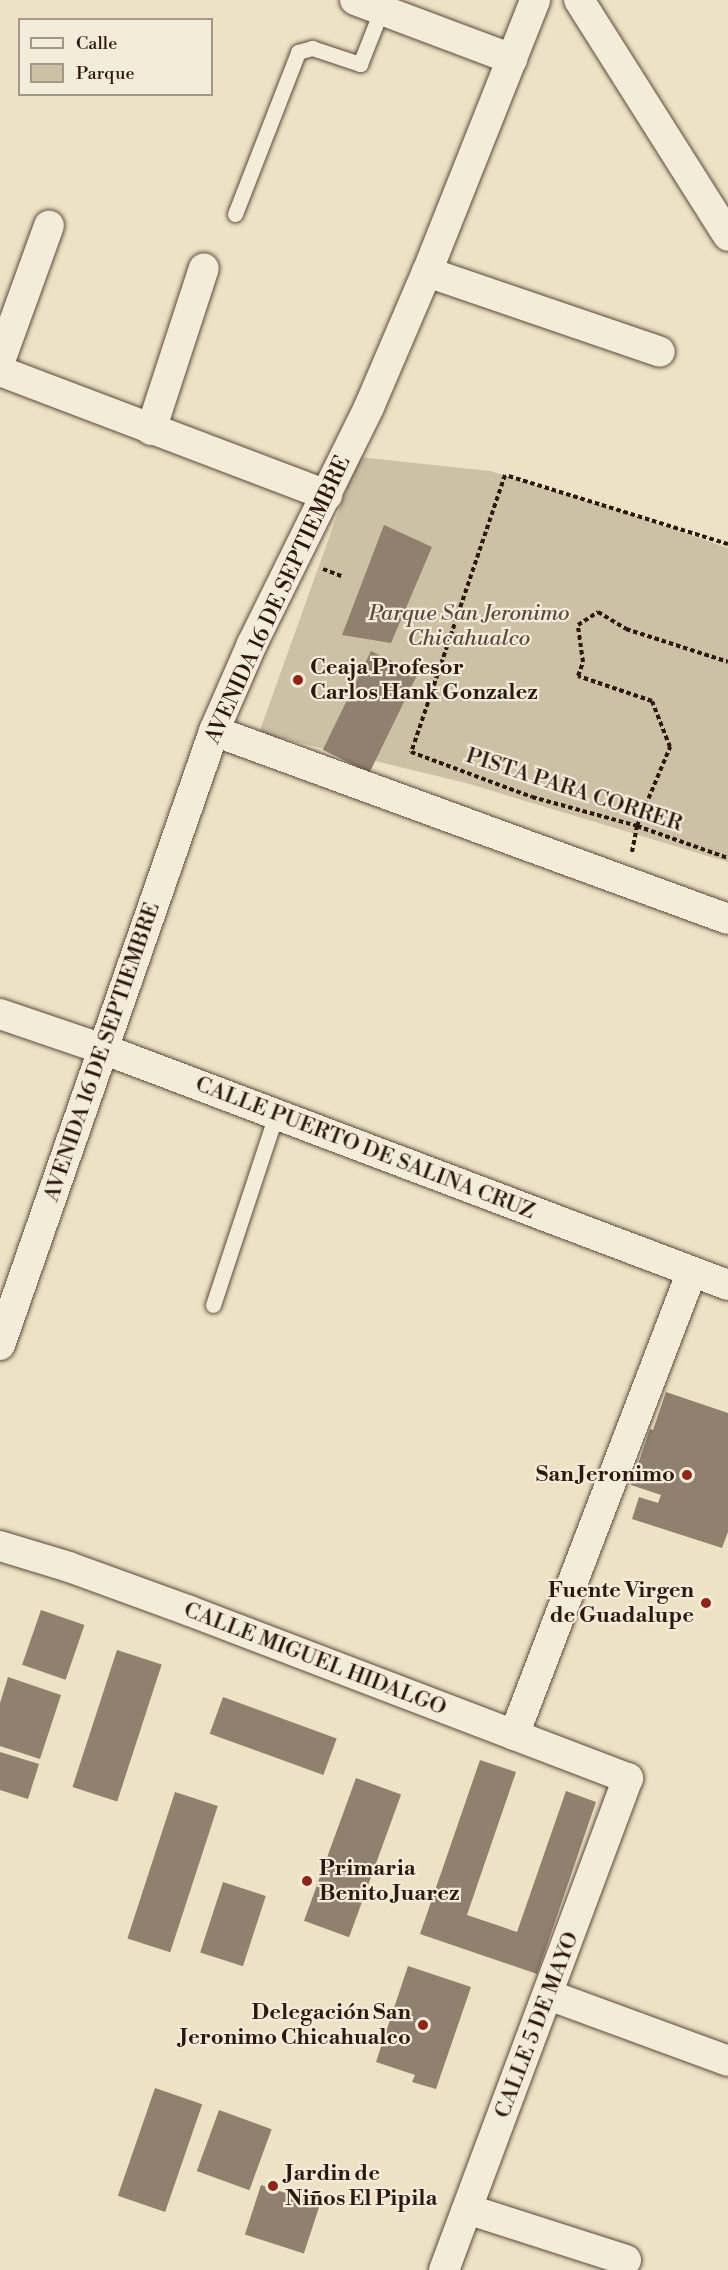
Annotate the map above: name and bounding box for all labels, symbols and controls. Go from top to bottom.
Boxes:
legend [18,18,213,96]
text: Calle [76,32,117,55]
text: Parque [76,62,135,85]
street label: AVENIDA 16 DE SEPTIEMBRE [200,452,356,748]
park label: Parque San Jeronimo Chicahualco [368,600,570,652]
place label: Ceaja Profesor Carlos Hank Gonzalez [310,654,538,706]
marker: Ceaja Profesor Carlos Hank Gonzalez [291,673,305,687]
street label: PISTA PARA CORRER [462,743,686,837]
street label: AVENIDA 16 DE SEPTIEMBRE [38,899,166,1205]
street label: CALLE PUERTO DE SALINA CRUZ [192,1071,538,1225]
place label: San Jeronimo [536,1462,675,1488]
marker: San Jeronimo [680,1468,694,1482]
place label: Fuente Virgen de Guadalupe [548,1577,694,1628]
marker: Fuente Virgen de Guadalupe [699,1596,713,1610]
street label: CALLE MIGUEL HIDALGO [180,1597,450,1721]
place label: Primaria Benito Juarez [319,1855,459,1906]
marker: Primaria Benito Juarez [300,1874,314,1888]
street label: CALLE 5 DE MAYO [489,1928,585,2122]
place label: Delegación San Jeronimo Chicahualco [179,1999,411,2050]
marker: Delegación San Jeronimo Chicahualco [416,2018,430,2032]
place label: Jardin de Niños El Pipila [285,2160,437,2212]
marker: Jardin de Niños El Pipila [266,2179,280,2193]

